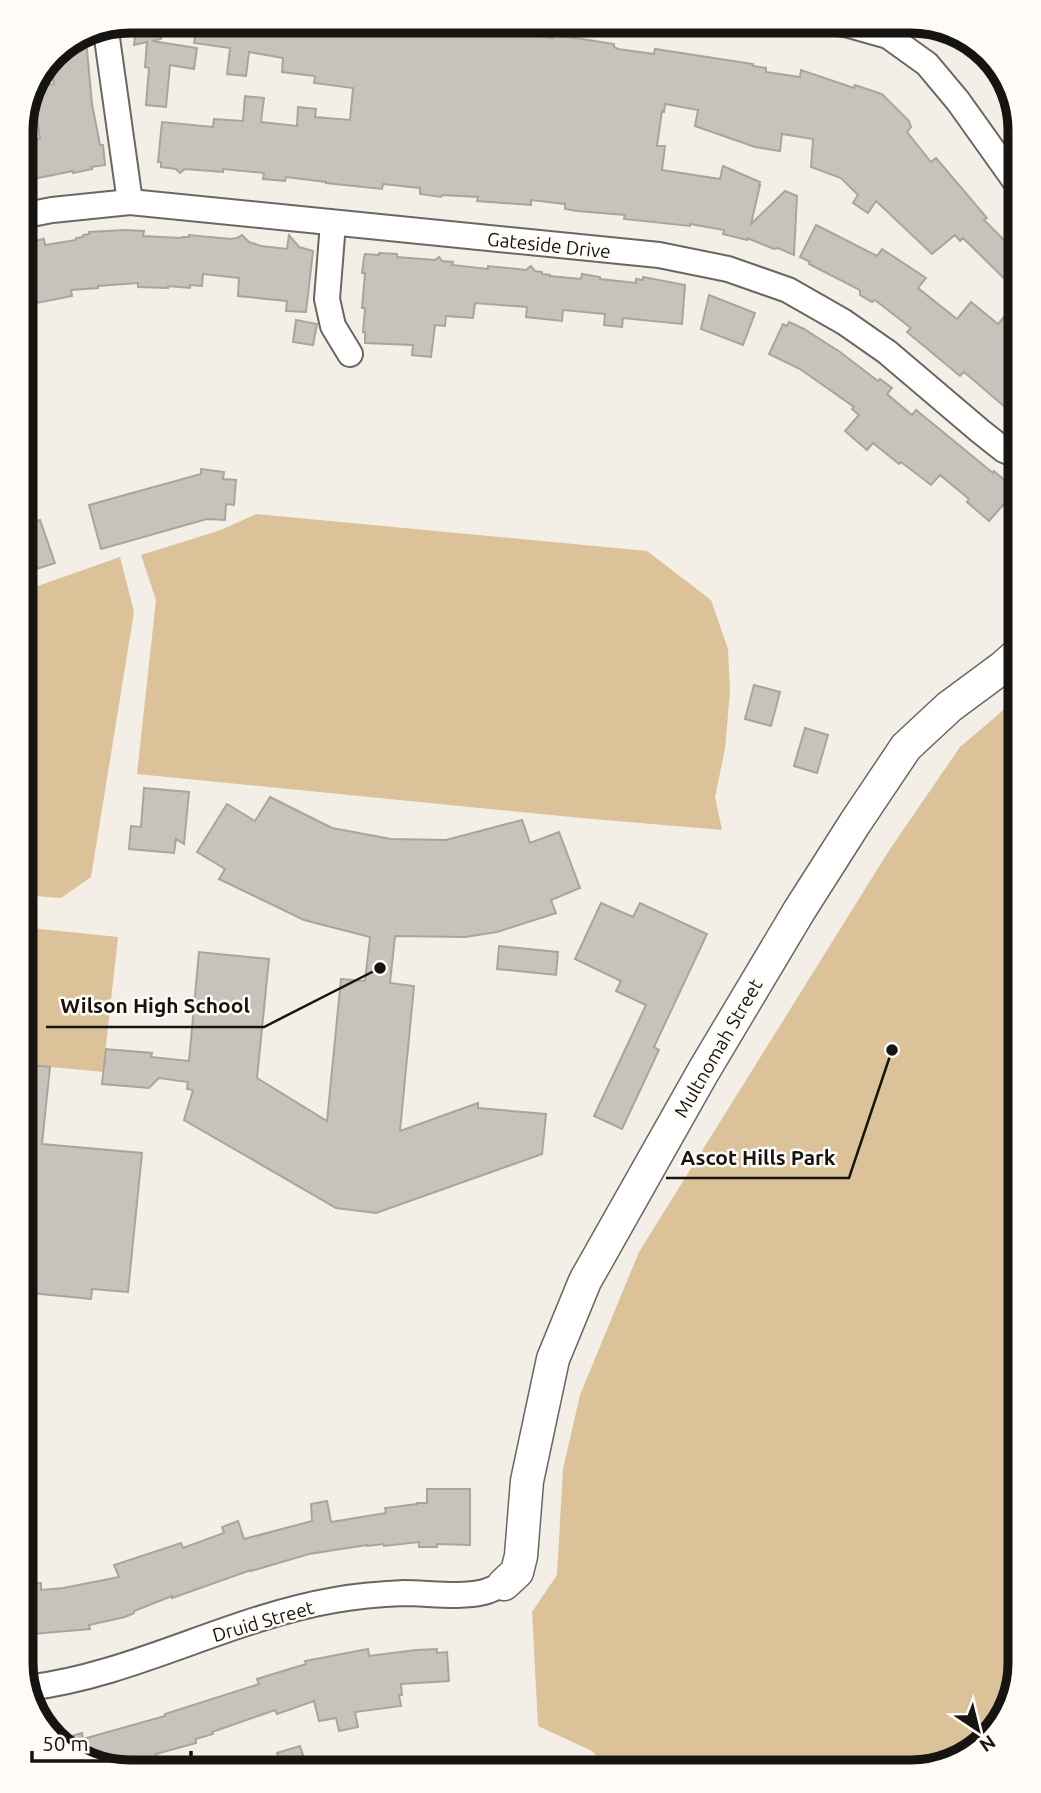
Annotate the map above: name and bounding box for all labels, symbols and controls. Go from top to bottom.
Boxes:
street label: Gateside Drive [486,228,612,262]
street label: Multnomah Street [669,974,767,1121]
callout: Wilson High School [46,985,264,1027]
text: Wilson High School [60,993,250,1017]
callout: Ascot Hills Park [666,1136,849,1178]
text: Ascot Hills Park [681,1145,836,1169]
street label: Druid Street [210,1596,317,1646]
north arrow [943,1695,1013,1765]
scale bar [32,1720,191,1764]
text: 50 m [42,1731,89,1755]
text: N [976,1731,1000,1757]

